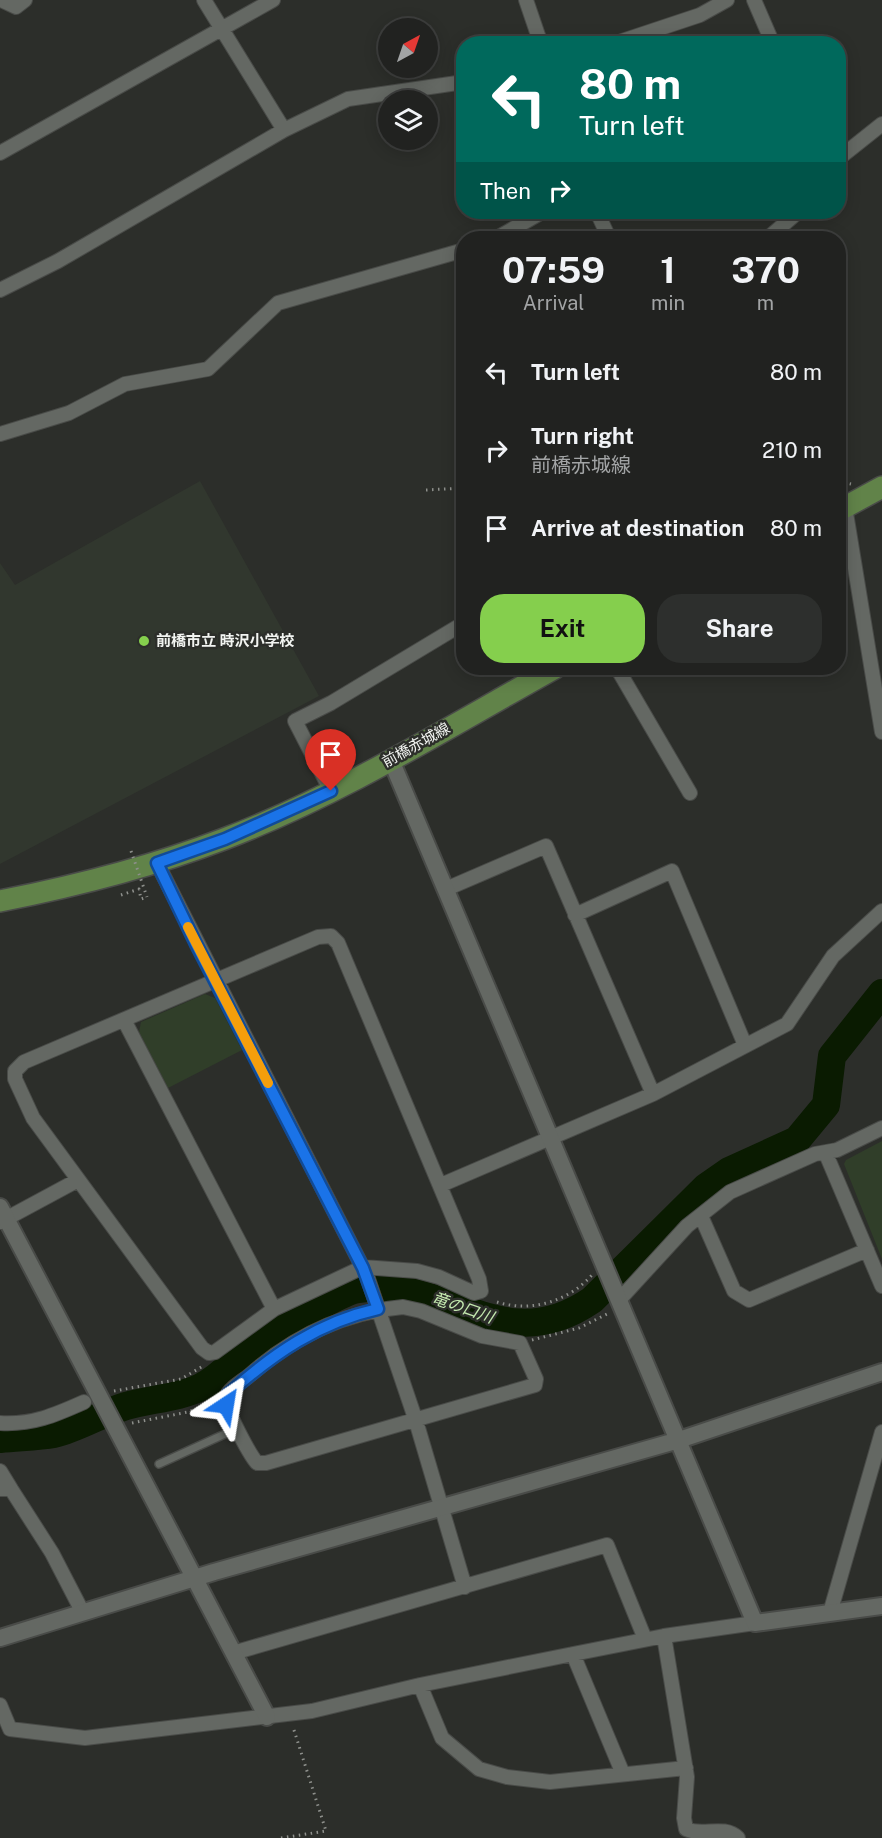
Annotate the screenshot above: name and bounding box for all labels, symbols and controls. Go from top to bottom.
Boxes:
north arrow [378,18,438,78]
map controls [378,18,438,150]
text: 80 m [579,59,681,108]
icon: left [480,60,558,138]
button: layers [378,90,438,150]
text: Turn left [579,109,685,141]
icon: right [543,174,576,207]
text: Then [480,178,531,204]
text: 07:59 [502,249,605,291]
text: 1 [660,249,676,291]
text: 370 [731,249,800,291]
text: Arrival [523,291,584,315]
text: min [651,291,685,315]
text: m [757,291,774,315]
icon: left [480,356,513,389]
text: Turn left [531,359,620,385]
text: 80 m [770,359,822,385]
text: Turn right [531,423,634,449]
icon: right [480,434,513,467]
text: 210 m [762,437,822,463]
text: 前橋赤城線 [531,453,631,477]
icon: arrive [480,512,513,545]
text: Arrive at destination [531,515,744,541]
text: 80 m [770,515,822,541]
button: Exit [480,594,645,663]
button: Share [657,594,822,663]
place label: 前橋市立 時沢小学校 [156,632,294,649]
marker: 前橋市立 時沢小学校 [137,634,151,648]
street label: 前橋赤城線 [379,719,453,770]
pin [305,729,356,791]
icon: arrive [314,738,347,771]
water label: 竜の口川 [429,1288,498,1328]
position arrow [194,1373,258,1437]

